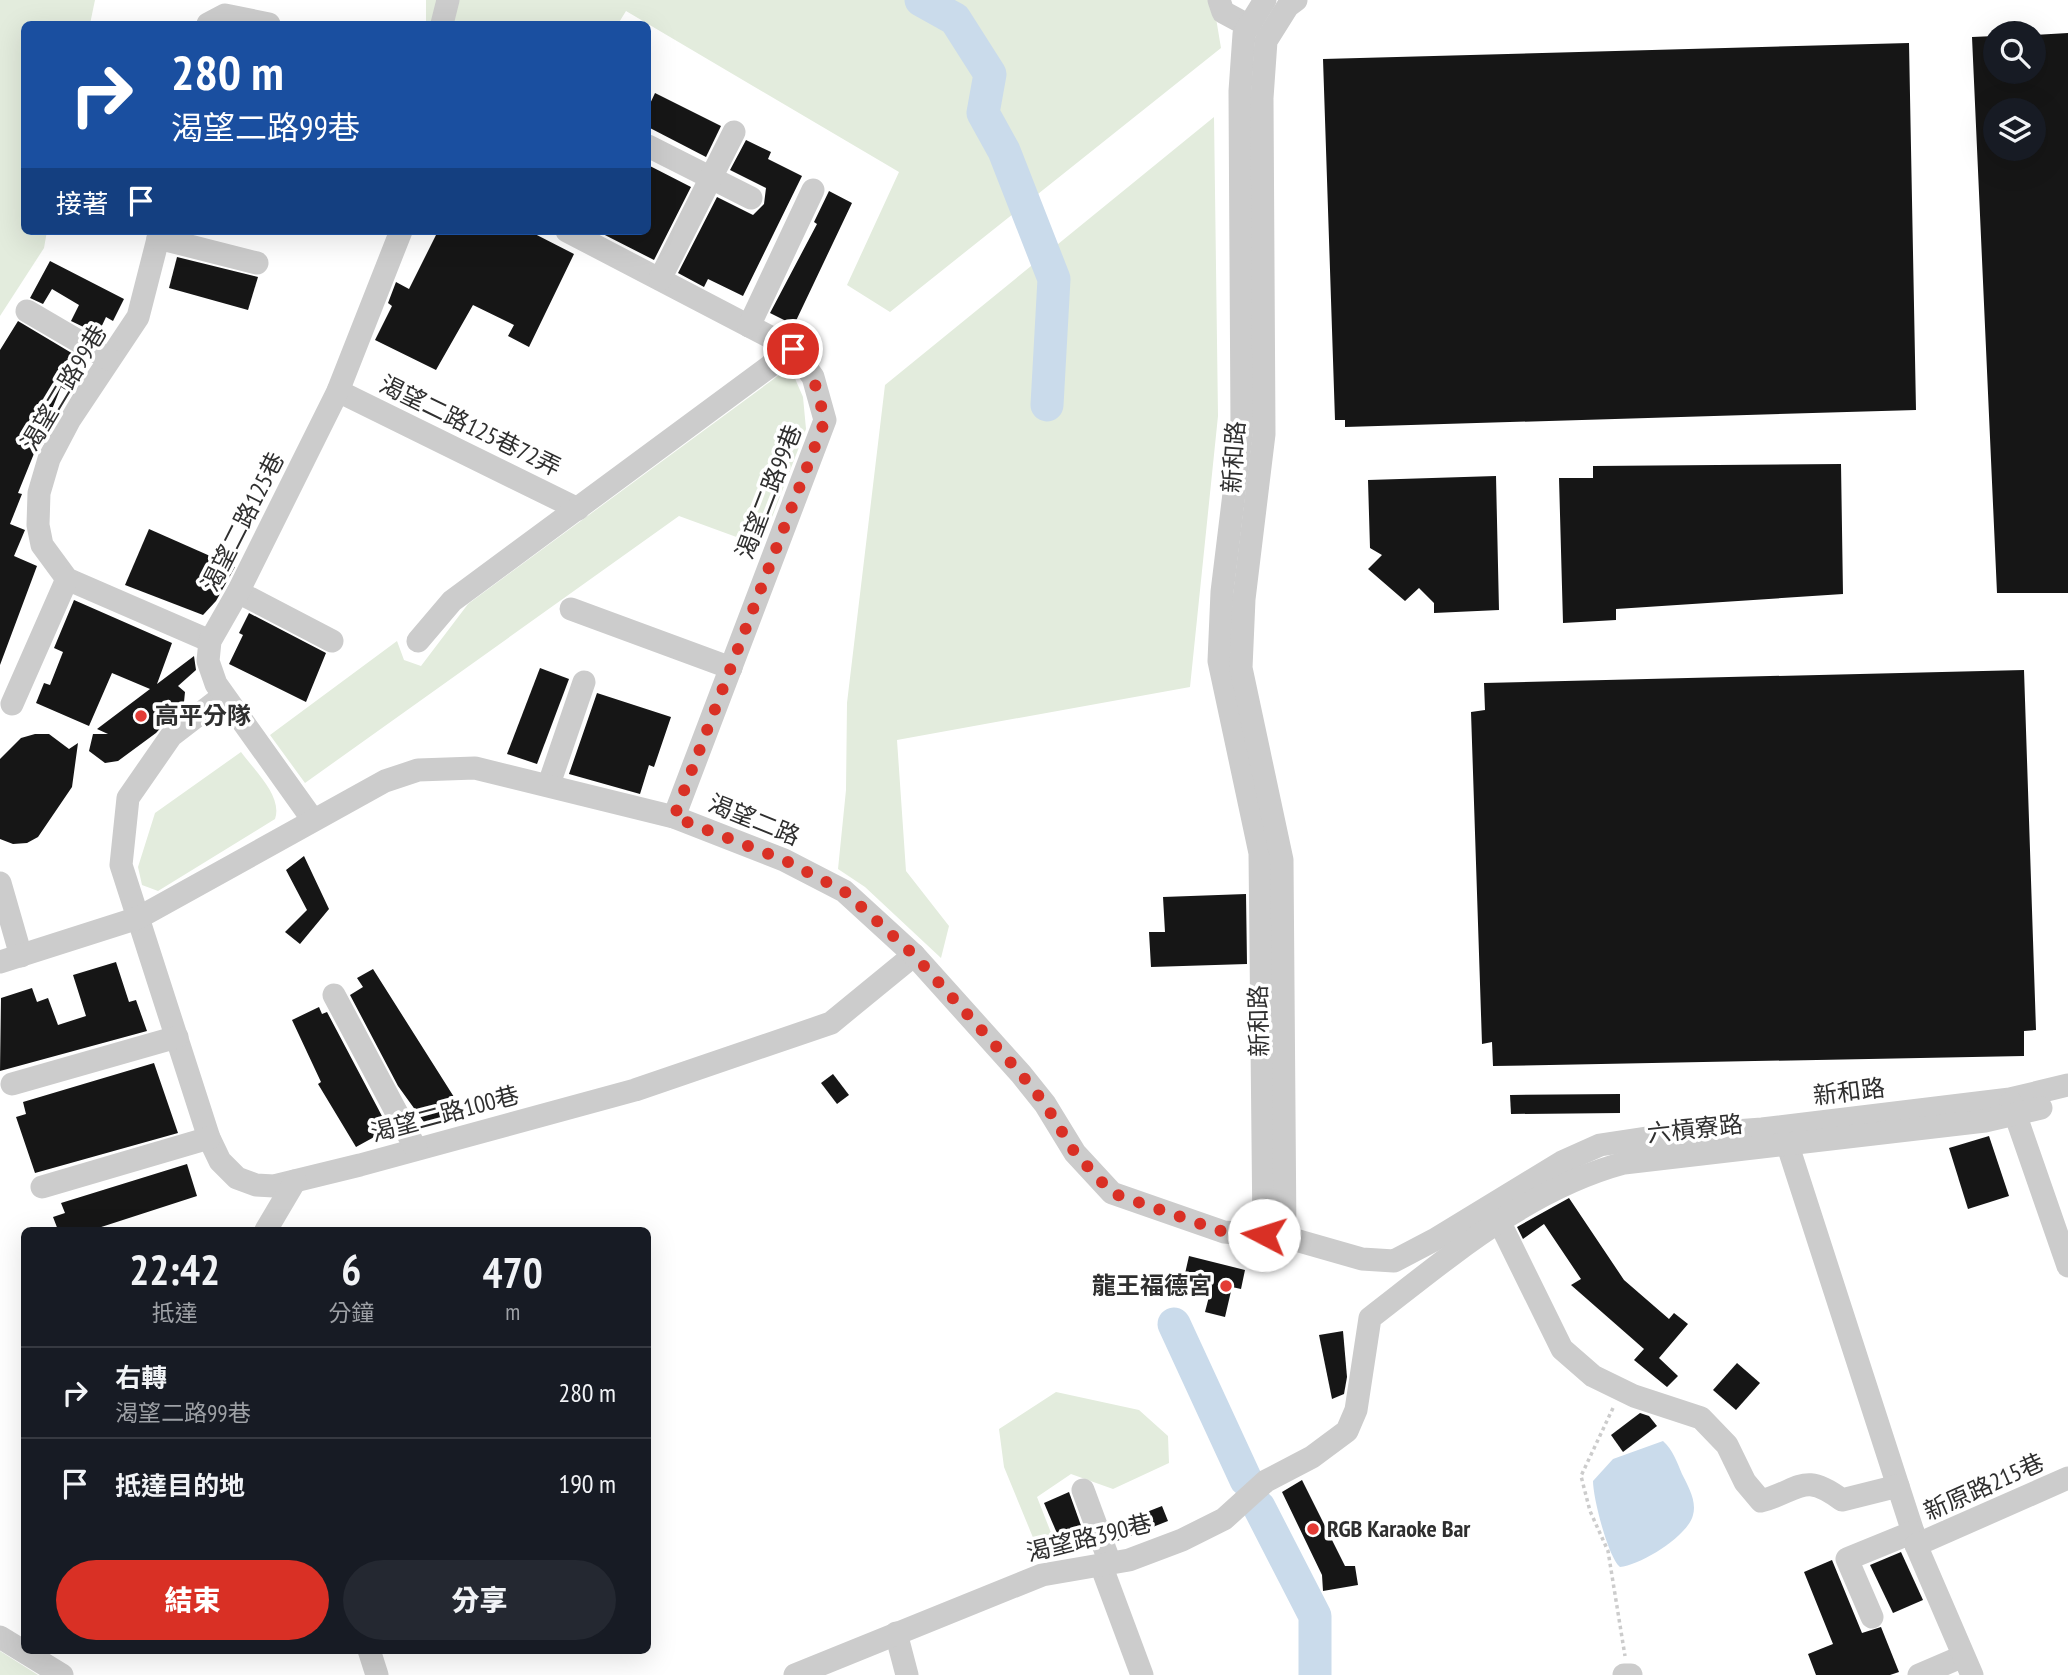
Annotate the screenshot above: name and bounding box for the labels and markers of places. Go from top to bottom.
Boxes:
pin [763,319,823,379]
place label: 高平分隊 [155,700,251,731]
marker: 高平分隊 [133,708,149,724]
place label: 龍王福德宮 [1092,1270,1212,1301]
marker: 龍王福德宮 [1218,1278,1234,1294]
place label: RGB Karaoke Bar [1327,1513,1471,1544]
marker: RGB Karaoke Bar [1305,1521,1321,1537]

